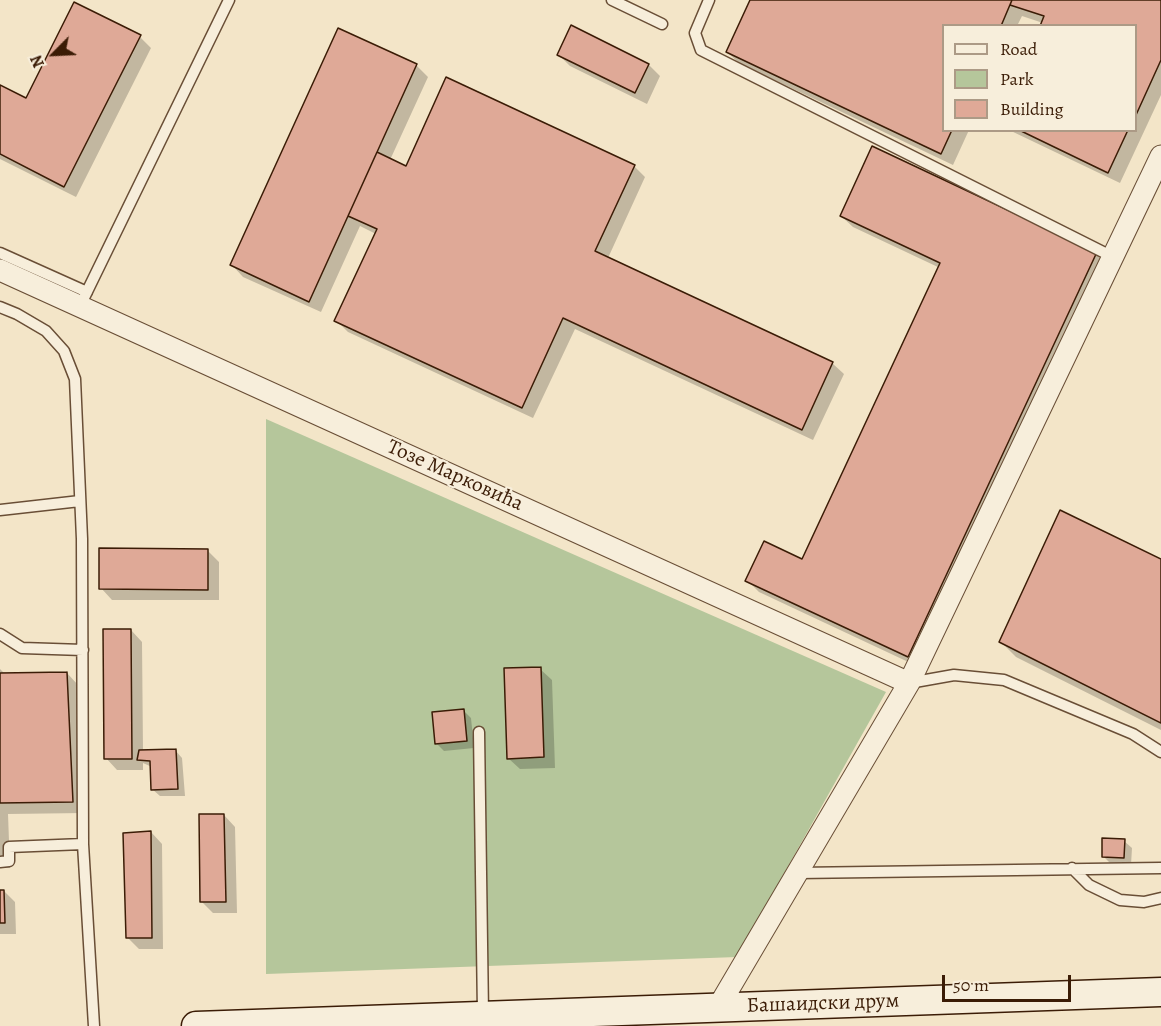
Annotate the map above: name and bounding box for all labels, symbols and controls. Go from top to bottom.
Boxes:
north arrow [24,24,84,84]
legend [942,24,1137,132]
text: Road [1000,37,1037,61]
text: N [25,52,50,71]
text: Park [1000,67,1034,91]
text: Building [1000,97,1064,121]
street label: Тозе Марковића [383,435,527,517]
scale bar [945,963,1074,1001]
text: 50 m [953,973,989,997]
street label: Башаидски друм [746,989,900,1019]

